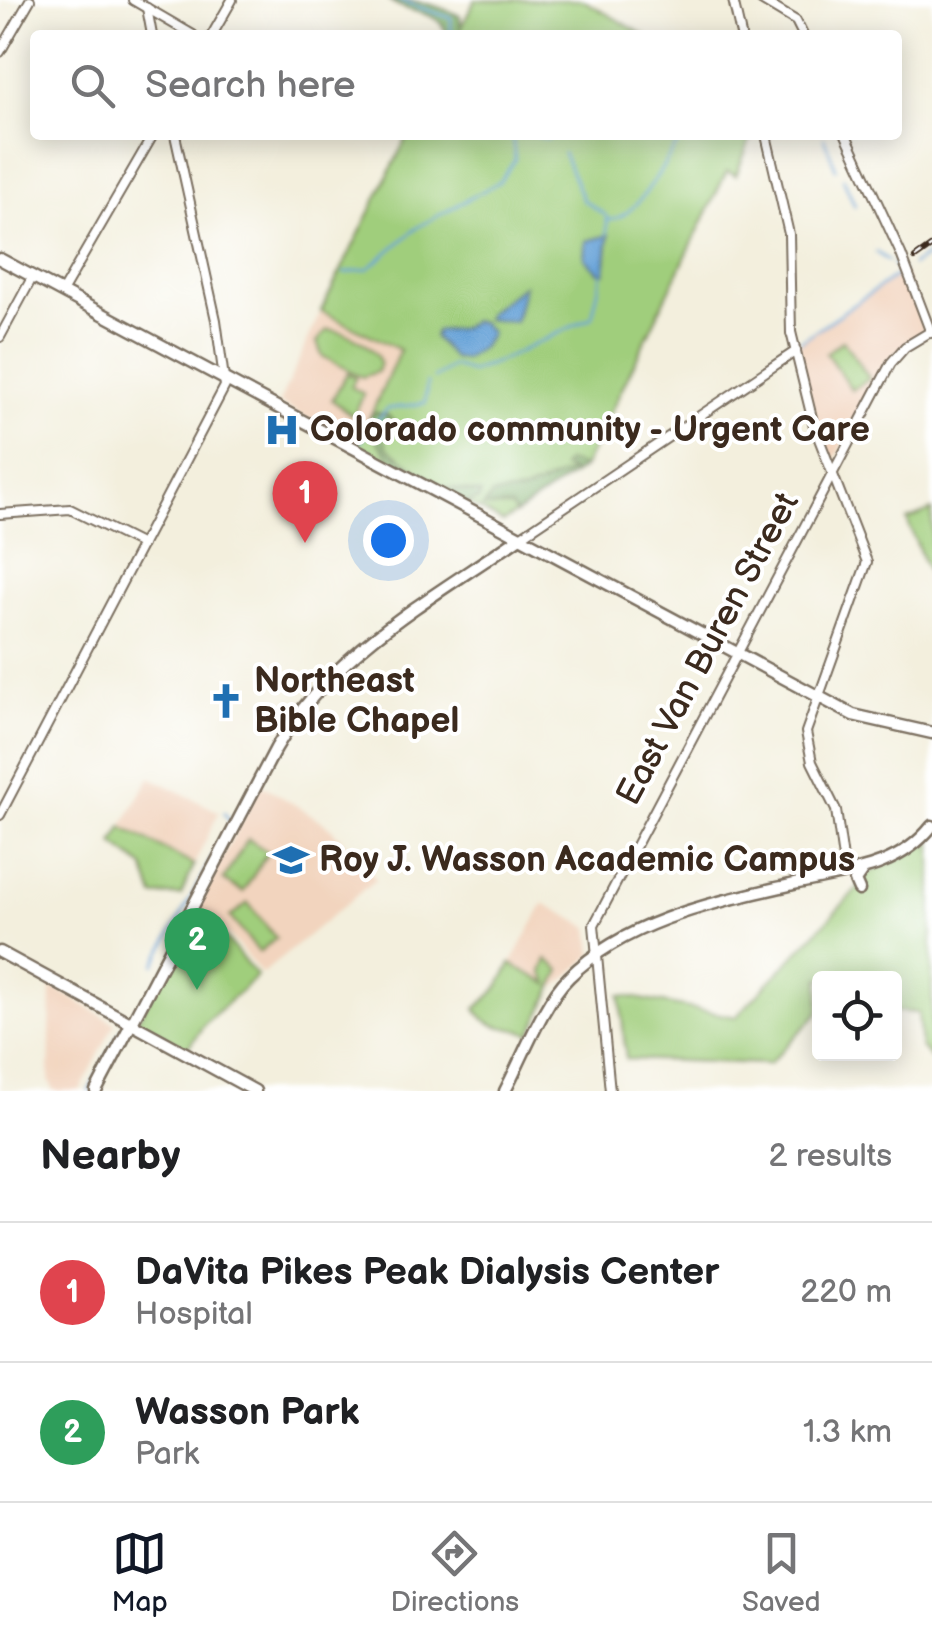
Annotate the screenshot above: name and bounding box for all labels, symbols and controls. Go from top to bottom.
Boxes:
search box [30,30,902,140]
icon: search [65,58,120,113]
text: Search here [145,63,356,108]
place label: Colorado community - Urgent Care [310,409,870,452]
hospital icon: Colorado community - Urgent Care [263,411,301,449]
pin: 1 [272,460,338,543]
street label: East Van Buren Street [607,485,809,813]
your location [363,515,414,566]
place label: Northeast Bible Chapel [254,660,459,743]
church icon: Northeast Bible Chapel [207,682,245,720]
place label: Roy J. Wasson Academic Campus [319,839,855,882]
school or university icon: Roy J. Wasson Academic Campus [272,841,310,879]
pin: 2 [164,908,230,990]
map controls [812,971,902,1061]
button: locate [812,971,902,1061]
text: Nearby [40,1131,180,1182]
text: 2 results [768,1137,892,1176]
text: DaVita Pikes Peak Dialysis Center [135,1250,719,1295]
text: 1 [66,1273,79,1312]
text: 220 m [800,1273,892,1312]
text: Hospital [135,1295,253,1334]
text: Wasson Park [135,1390,359,1435]
text: 2 [63,1413,82,1452]
text: 1.3 km [803,1413,892,1452]
text: Park [135,1435,199,1474]
tab: Map [111,1526,168,1619]
tab: Directions [390,1526,519,1619]
tab: Saved [742,1526,821,1619]

